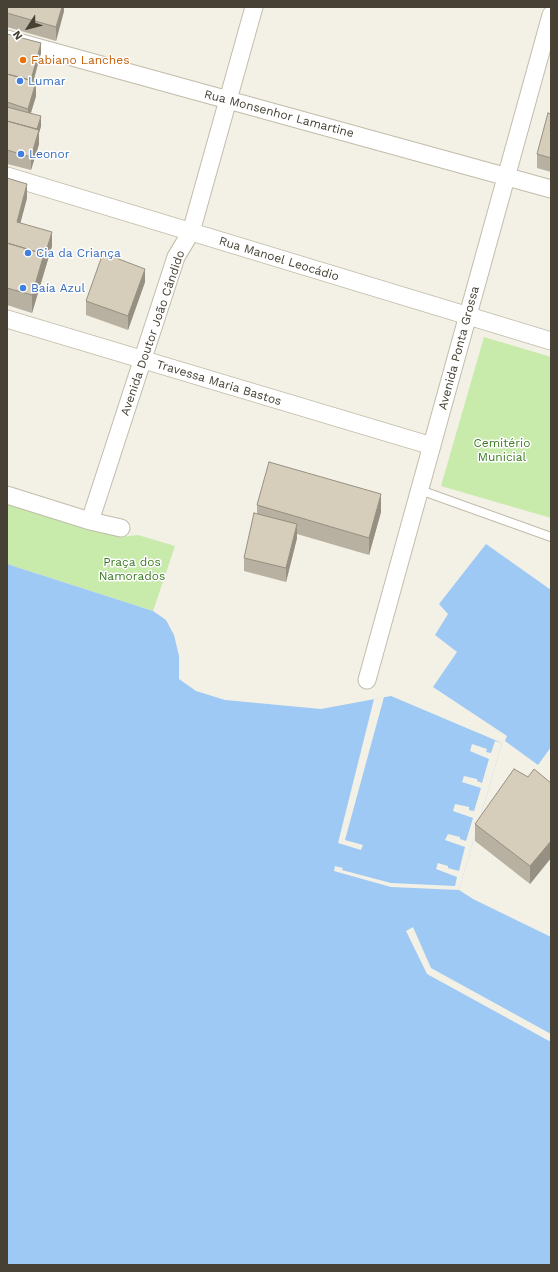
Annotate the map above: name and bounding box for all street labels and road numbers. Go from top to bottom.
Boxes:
street label: Rua Monsenhor Lamartine [203,87,355,141]
street label: Rua Manoel Leocádio [217,234,341,284]
street label: Avenida Doutor João Cândido [118,248,188,418]
street label: Avenida Ponta Grossa [436,285,482,411]
street label: Travessa Maria Bastos [155,357,283,409]

